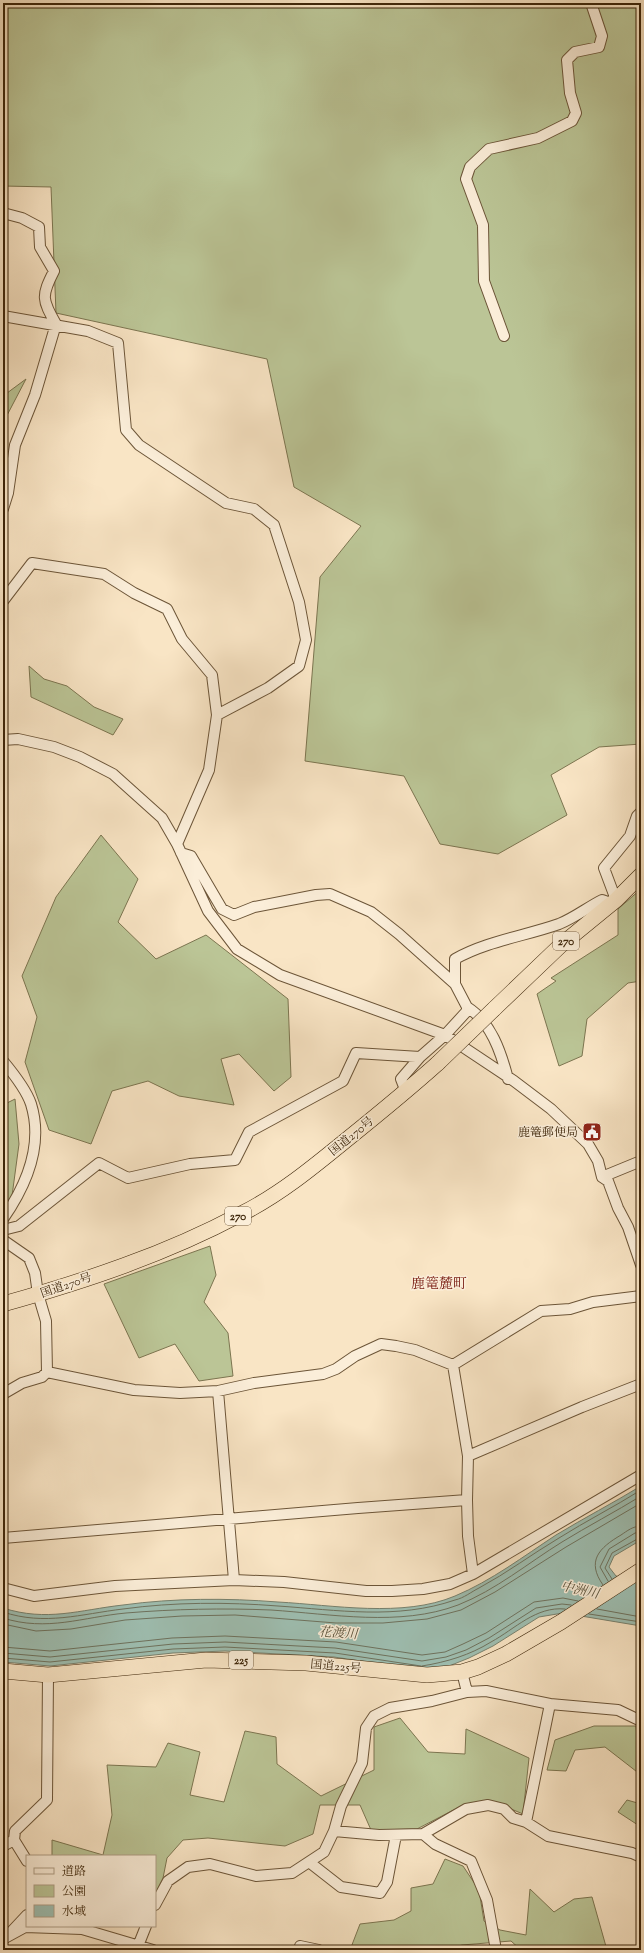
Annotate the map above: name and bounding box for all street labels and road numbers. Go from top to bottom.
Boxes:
road number: 270 [553,932,579,950]
street label: 国道270号 [325,1113,378,1161]
road number: 270 [225,1207,251,1225]
street label: 国道270号 [38,1269,95,1303]
road number: 225 [229,1651,253,1669]
street label: 国道225号 [310,1656,362,1678]

